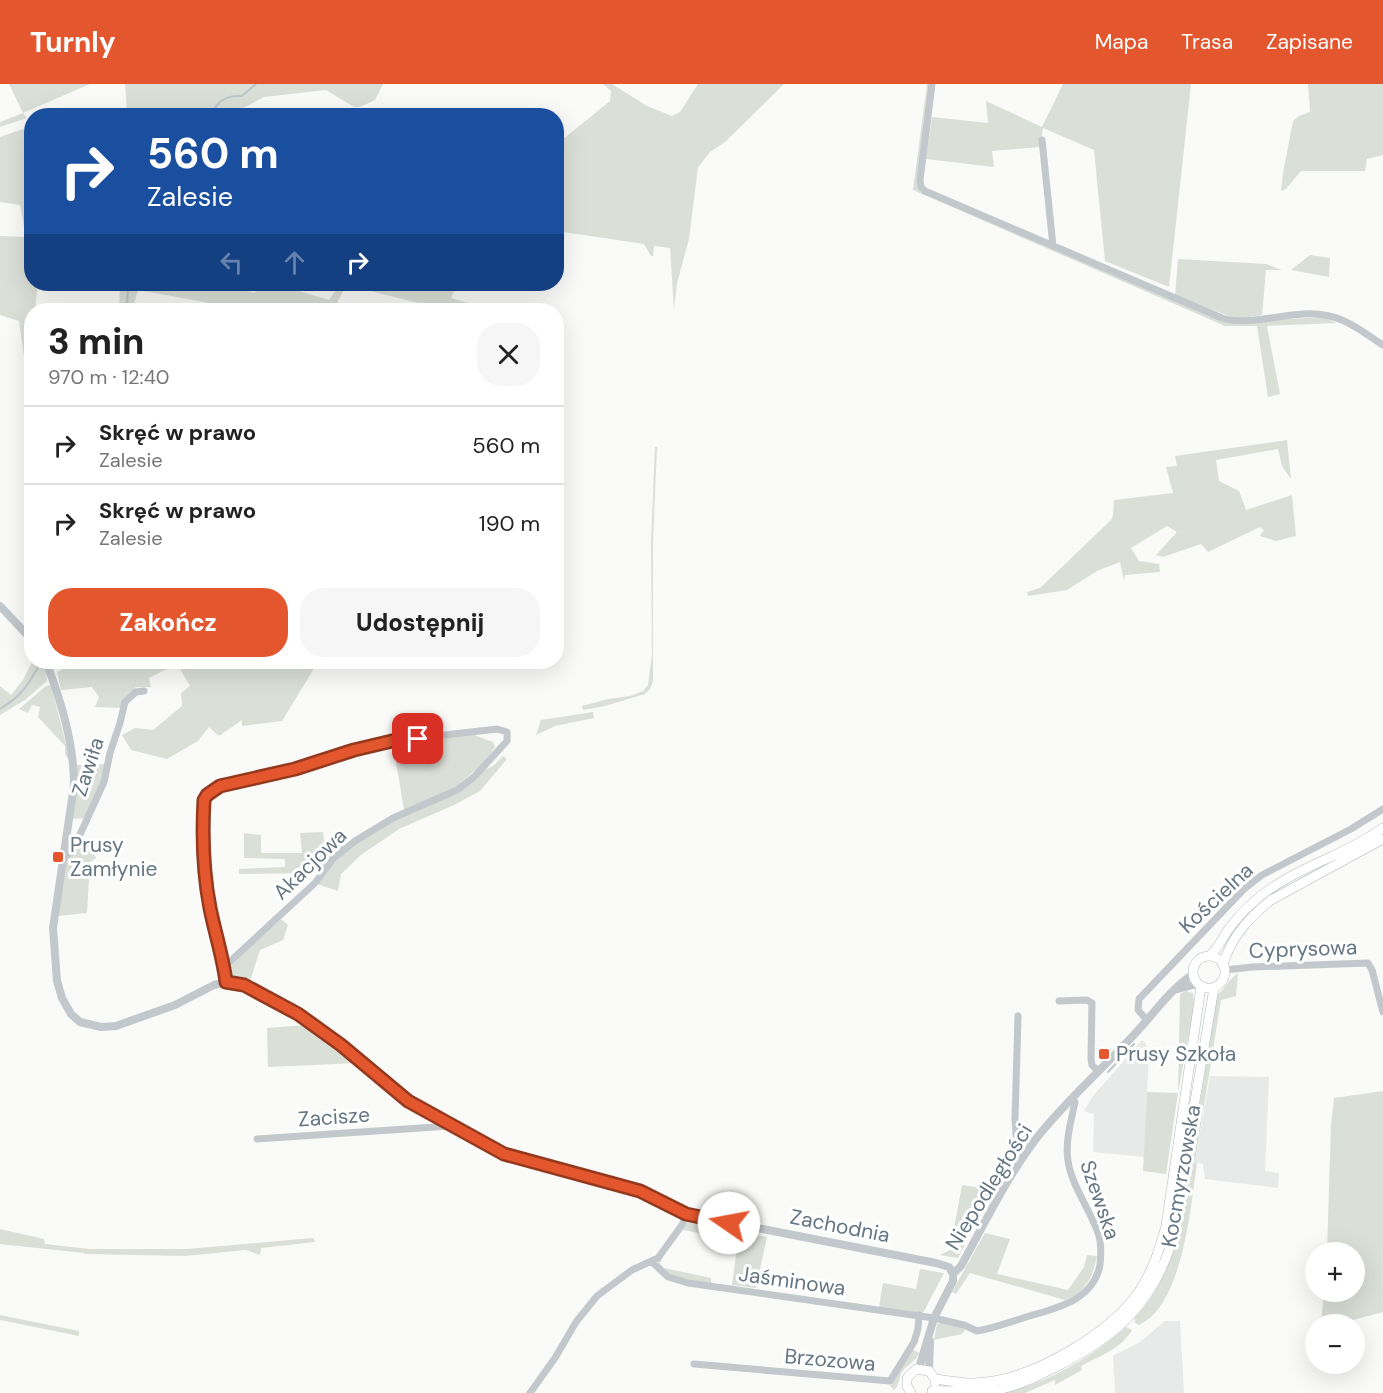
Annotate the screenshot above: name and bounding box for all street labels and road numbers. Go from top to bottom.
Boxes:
street label: Zawiła [65,734,111,800]
street label: Akacjowa [267,822,353,906]
street label: Kościelna [1173,856,1259,940]
street label: Cyprysowa [1248,933,1358,965]
street label: Zacisze [297,1101,371,1133]
street label: Kocmyrzowska [1155,1103,1207,1249]
street label: Niepodległości [939,1119,1039,1255]
street label: Szewska [1073,1157,1127,1243]
street label: Zachodnia [788,1203,892,1249]
street label: Jaśminowa [737,1260,847,1302]
street label: Brzozowa [783,1342,877,1378]

